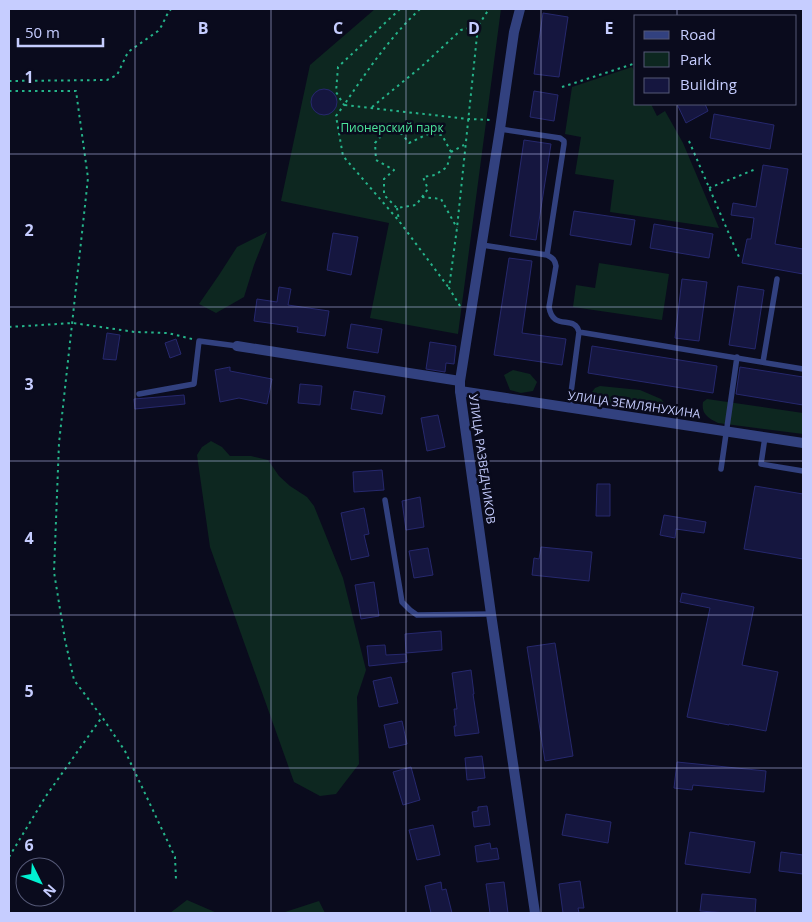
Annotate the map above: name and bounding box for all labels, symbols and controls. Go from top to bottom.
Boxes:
scale bar [18,15,102,47]
legend [634,15,797,105]
text: B [198,17,208,39]
text: C [333,17,343,39]
text: D [468,17,480,39]
text: E [605,17,614,39]
text: 50 m [25,22,60,42]
text: Road [680,24,716,44]
text: Park [680,49,711,69]
text: 1 [24,66,34,88]
text: Building [680,74,737,94]
park label: Пионерский парк [340,119,444,136]
text: 2 [24,219,34,241]
text: 3 [24,373,34,395]
street label: УЛИЦА ЗЕМЛЯНУХИНА [567,387,702,422]
street label: УЛИЦА РАЗВЕДЧИКОВ [465,393,500,525]
text: 4 [24,527,34,549]
text: 5 [24,680,34,702]
text: 6 [24,834,34,856]
north arrow [15,857,65,907]
text: N [39,880,61,902]

